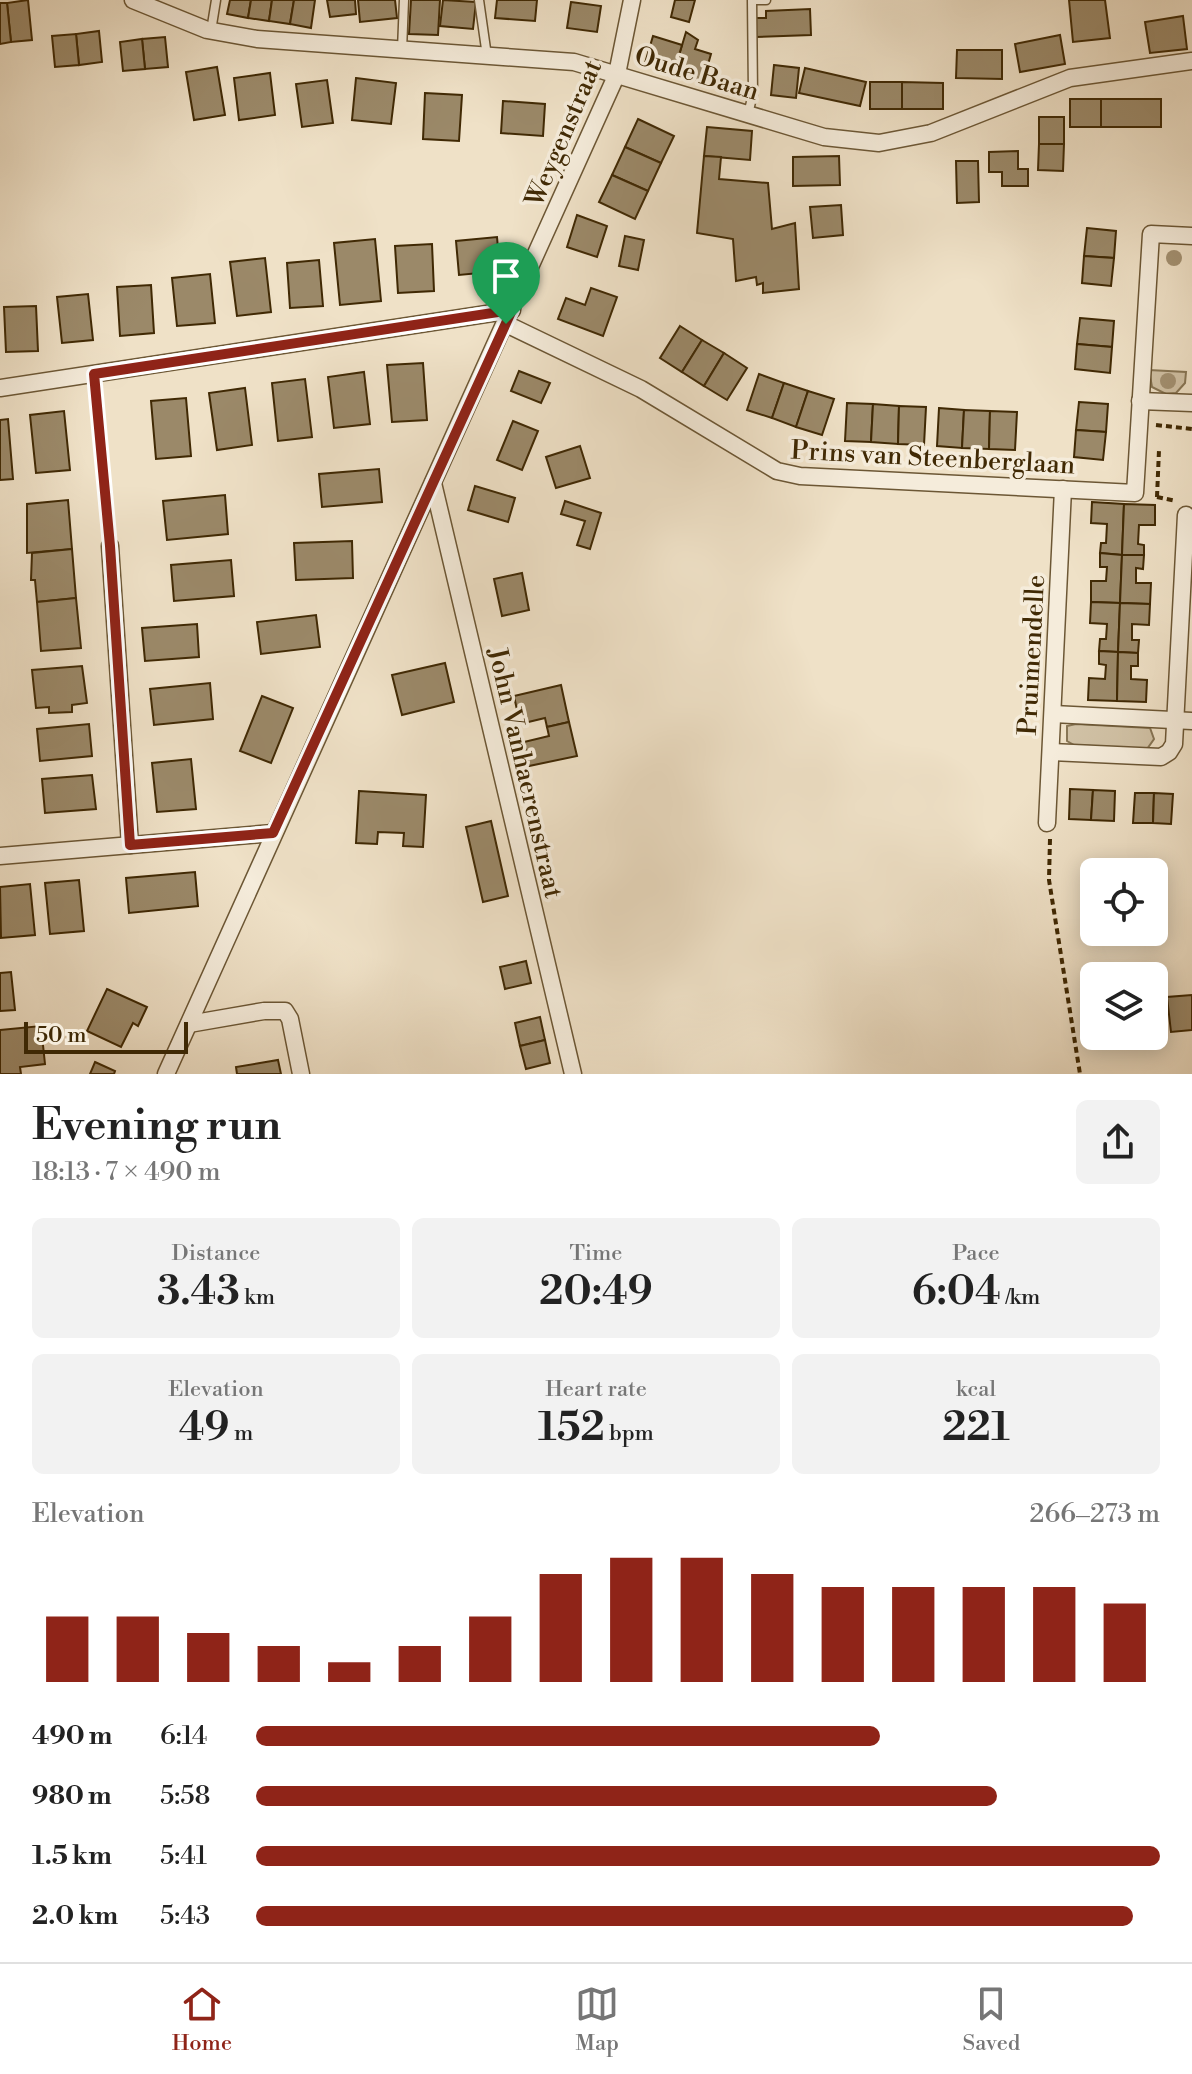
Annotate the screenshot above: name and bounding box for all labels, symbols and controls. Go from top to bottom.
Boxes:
street label: Oude Baan [631,40,763,108]
street label: Weygenstraat [518,55,609,213]
pin [472,242,540,324]
icon: arrive [484,254,528,298]
street label: Prins van Steenberglaan [790,435,1076,481]
street label: Pruimendelle [1012,574,1052,736]
street label: John Vanhaerenstraat [480,644,569,902]
map controls [1080,858,1168,1050]
button: locate [1080,858,1168,946]
button: layers [1080,962,1168,1050]
scale bar [24,1018,188,1054]
text: 50 m [36,1022,87,1049]
text: Evening run [32,1098,281,1153]
button: share [1076,1100,1160,1184]
text: 18:13 · 7 × 490 m [32,1156,221,1188]
text: Distance [172,1240,260,1267]
text: Time [570,1240,622,1267]
text: Pace [952,1240,1000,1267]
text: 3.43 [157,1267,240,1317]
text: 20:49 [539,1267,653,1317]
text: 6:04 [912,1267,1001,1317]
text: km [240,1284,275,1311]
text: /km [1001,1284,1040,1311]
text: Elevation [168,1376,264,1403]
text: Heart rate [545,1376,647,1403]
text: kcal [956,1376,996,1403]
text: 49 [179,1403,229,1453]
text: 152 [538,1403,605,1453]
text: 221 [942,1403,1010,1453]
text: m [229,1420,253,1447]
text: bpm [605,1420,654,1447]
text: Elevation [32,1498,145,1530]
text: 266–273 m [1030,1498,1160,1530]
text: 490 m [32,1720,113,1752]
text: 6:14 [160,1720,207,1752]
text: 980 m [32,1780,112,1812]
text: 5:58 [160,1780,210,1812]
text: 1.5 km [32,1840,112,1872]
text: 5:41 [160,1840,207,1872]
text: 2.0 km [32,1900,118,1932]
text: 5:43 [160,1900,210,1932]
tab: Home [172,1982,232,2057]
tab: Map [575,1982,619,2057]
tab: Saved [963,1982,1020,2057]

